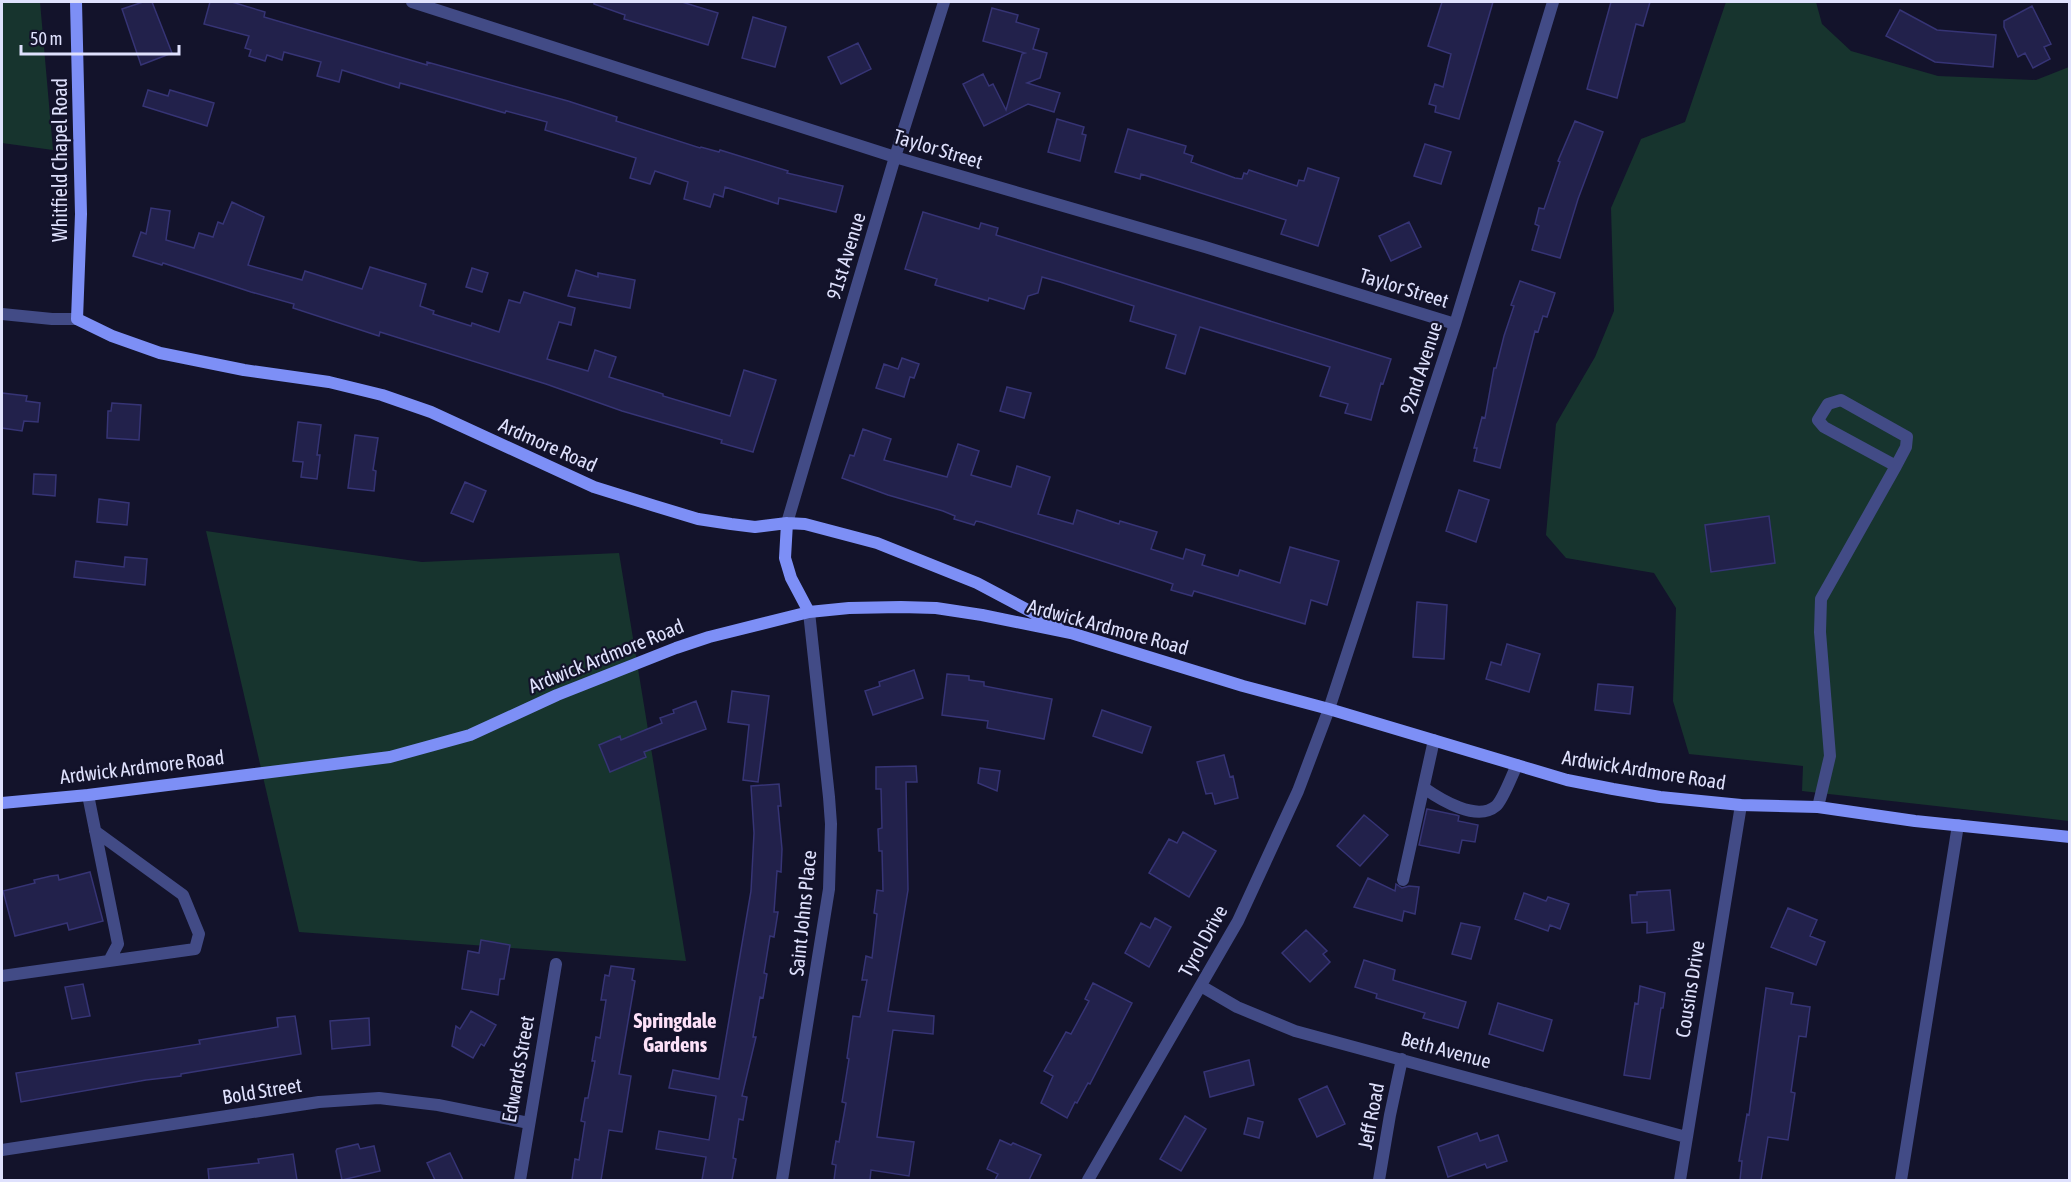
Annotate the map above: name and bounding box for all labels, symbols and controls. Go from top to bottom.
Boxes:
scale bar [21,18,178,56]
text: 50 m [30,28,62,49]
street label: Whitfield Chapel Road [48,78,71,242]
street label: Taylor Street [891,124,986,173]
street label: 91st Avenue [821,210,870,302]
street label: Taylor Street [1357,263,1452,312]
street label: 92nd Avenue [1395,319,1446,417]
street label: Ardmore Road [496,413,601,476]
street label: Ardwick Ardmore Road [1025,594,1191,659]
street label: Ardwick Ardmore Road [525,614,687,697]
street label: Ardwick Ardmore Road [58,745,225,788]
street label: Ardwick Ardmore Road [1561,745,1728,794]
street label: Saint Johns Place [784,849,821,977]
street label: Tyrol Drive [1174,901,1232,981]
street label: Cousins Drive [1670,939,1709,1039]
district label: Springdale Gardens [633,1008,717,1056]
street label: Edwards Street [497,1013,538,1124]
street label: Beth Avenue [1399,1026,1494,1073]
street label: Bold Street [221,1073,303,1108]
street label: Jeff Road [1353,1081,1388,1151]

